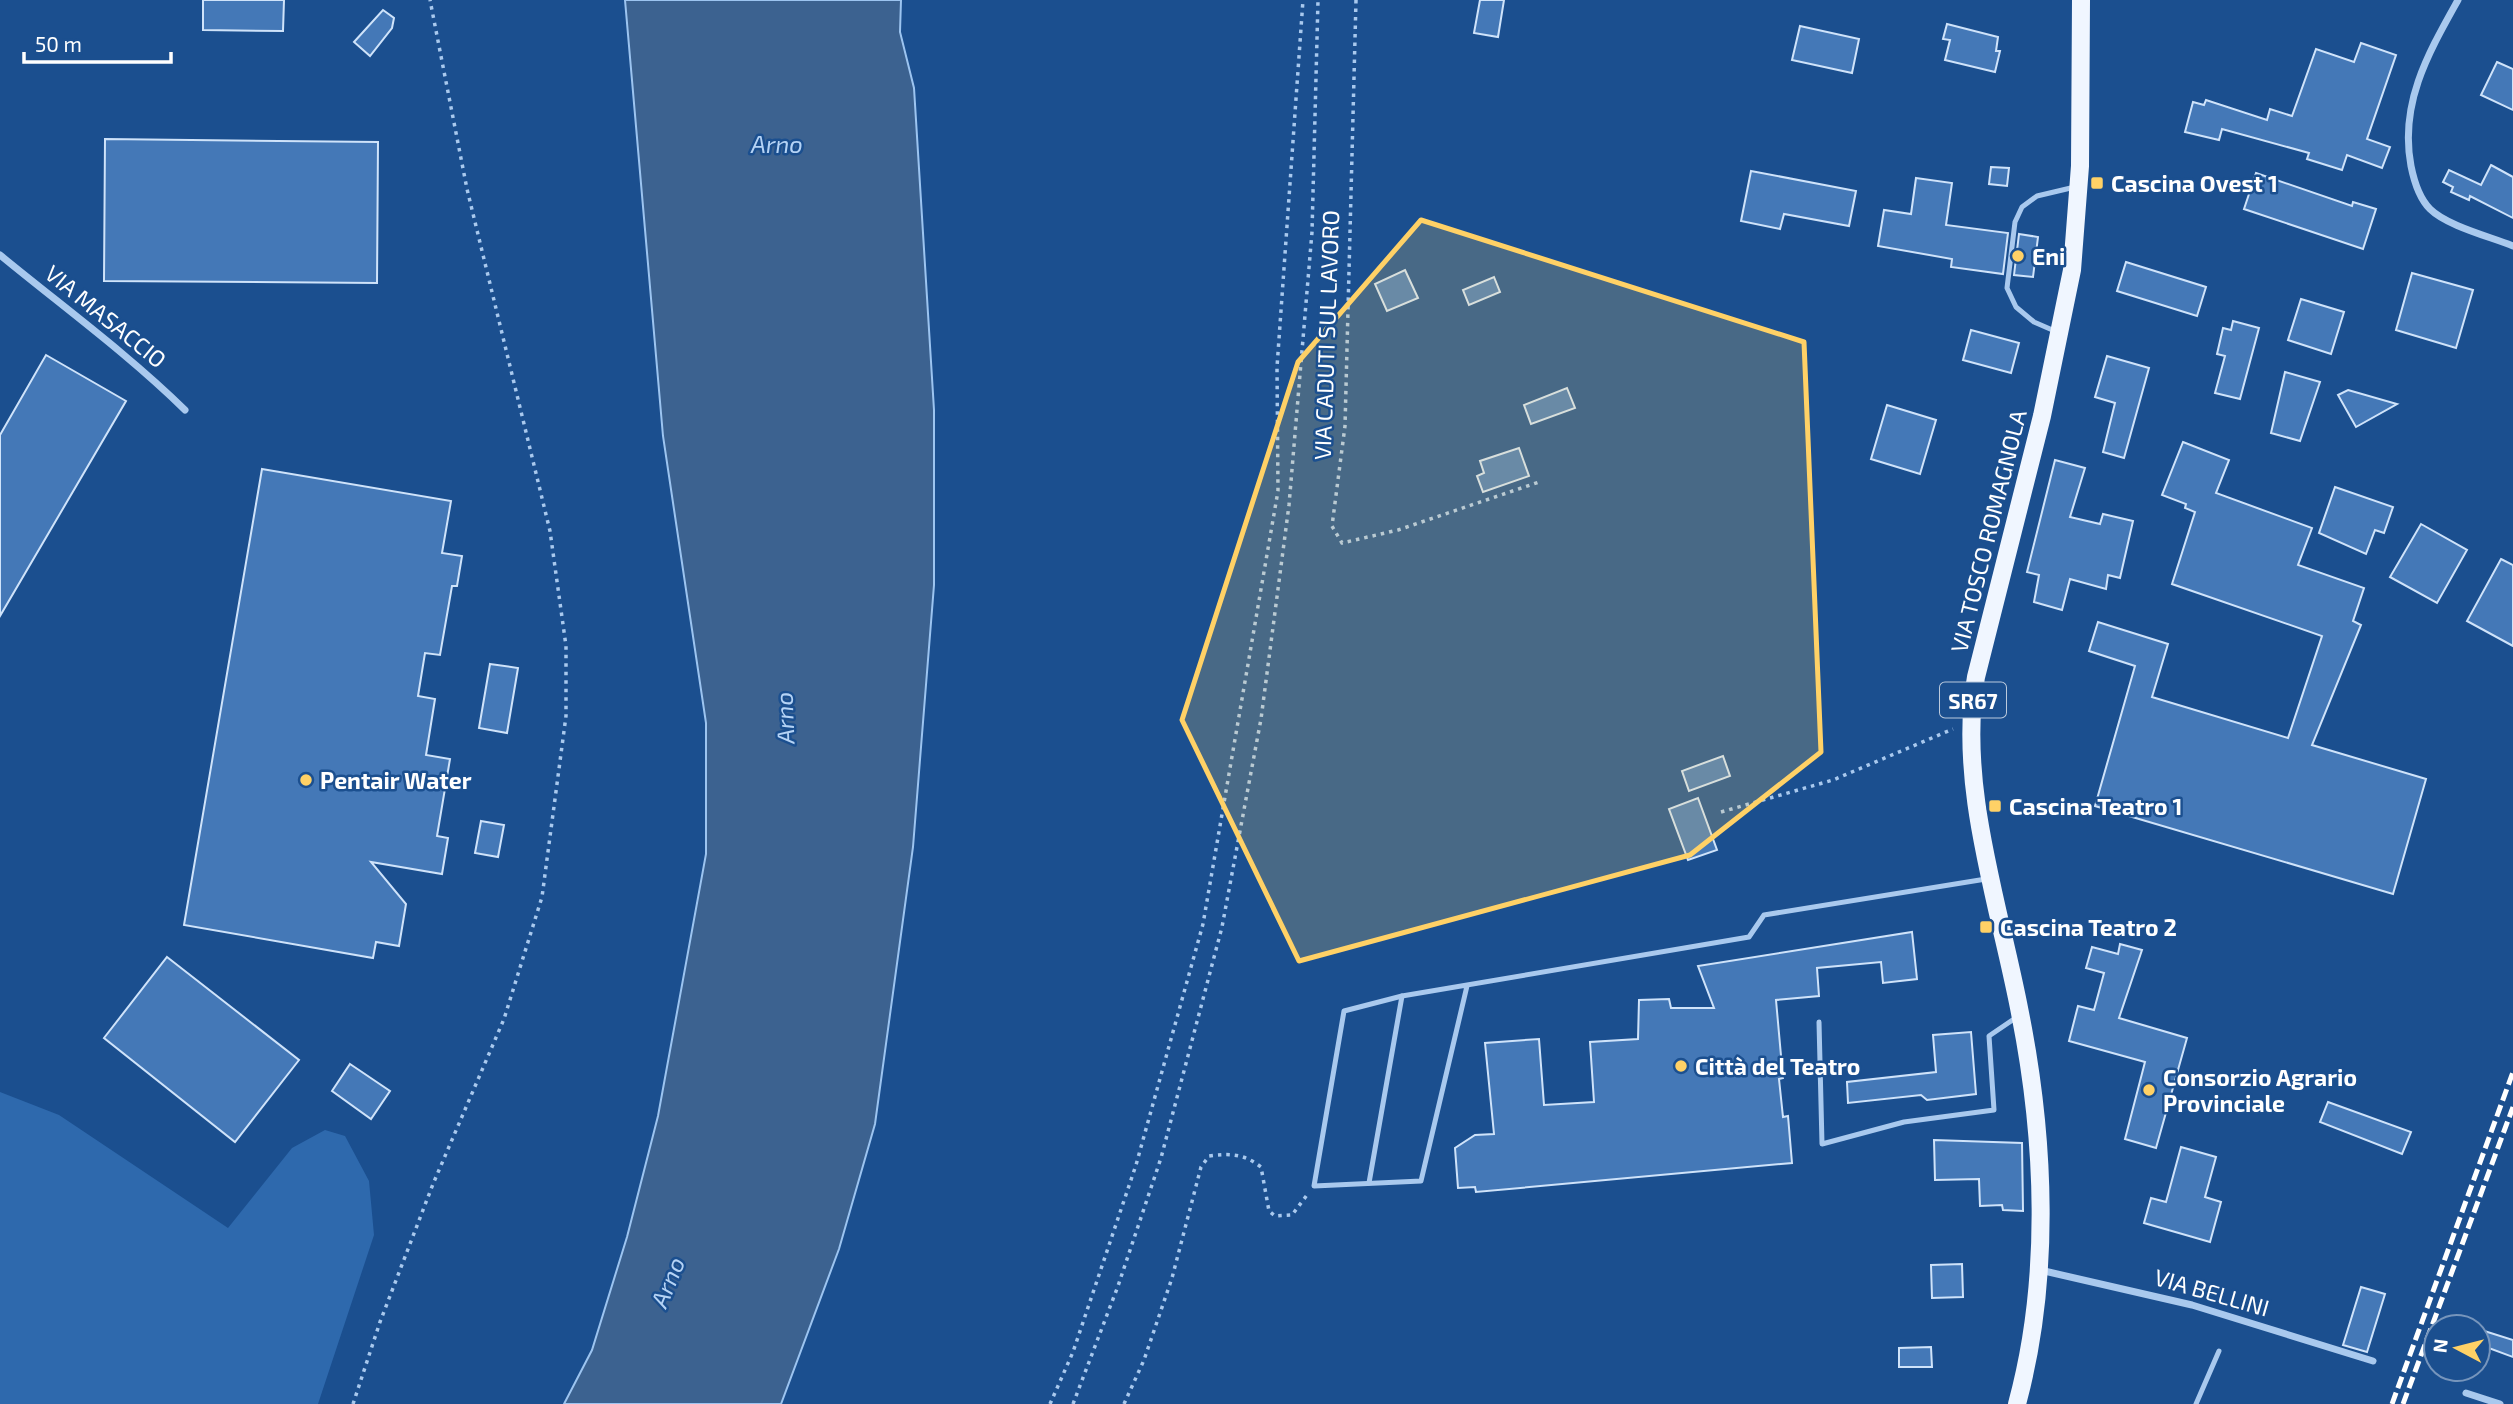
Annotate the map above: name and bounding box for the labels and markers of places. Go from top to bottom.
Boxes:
place label: Cascina Ovest 1 [2111,169,2278,197]
marker: Cascina Ovest 1 [2089,175,2105,191]
place label: Eni [2032,242,2065,270]
marker: Eni [2010,248,2026,264]
place label: Pentair Water [320,766,472,794]
marker: Pentair Water [298,772,314,788]
place label: Cascina Teatro 1 [2009,792,2182,820]
marker: Cascina Teatro 1 [1987,798,2003,814]
place label: Cascina Teatro 2 [2000,913,2177,941]
marker: Cascina Teatro 2 [1978,919,1994,935]
place label: Città del Teatro [1695,1052,1860,1080]
marker: Città del Teatro [1673,1058,1689,1074]
place label: Consorzio Agrario Provinciale [2163,1063,2357,1117]
marker: Consorzio Agrario Provinciale [2141,1082,2157,1098]

